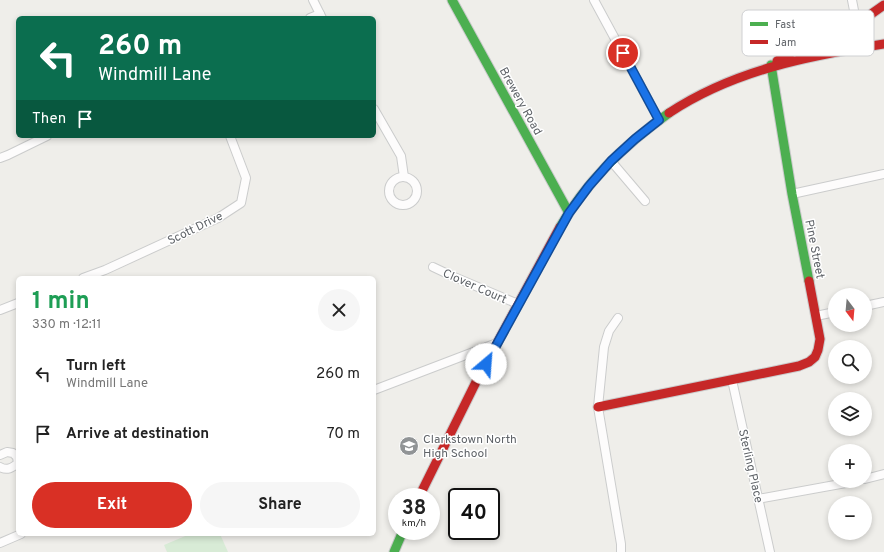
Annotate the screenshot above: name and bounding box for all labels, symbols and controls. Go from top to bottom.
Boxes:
legend [742,10,874,56]
text: Fast [775,18,795,32]
text: 260 m [98,29,182,65]
icon: left [32,32,84,84]
pin [606,36,640,70]
text: Jam [775,36,796,50]
icon: arrive [612,42,634,64]
text: Windmill Lane [98,64,212,87]
street label: Brewery Road [495,65,545,138]
icon: arrive [74,108,96,130]
text: Then [32,110,66,129]
street label: Scott Drive [165,209,226,249]
street label: Pine Street [800,218,828,280]
street label: Clover Court [440,266,509,308]
text: 1 min [32,287,90,317]
north arrow [828,288,872,332]
map controls [828,288,872,540]
button: close [318,289,360,331]
text: 330 m · 12:11 [32,317,101,333]
button: search [828,340,872,384]
position arrow [465,343,507,385]
text: Turn left [66,357,126,376]
icon: left [32,363,54,385]
text: 260 m [316,365,360,384]
text: Windmill Lane [66,376,148,392]
button: layers [828,392,872,436]
icon: arrive [32,423,54,445]
text: Arrive at destination [66,425,209,444]
text: 70 m [327,425,360,444]
street label: Sterling Place [734,428,766,505]
place label: Clarkstown North High School [423,432,517,462]
school or university icon: Clarkstown North High School [398,435,420,457]
button: + [828,444,872,488]
button: Exit [32,482,192,528]
button: Share [200,482,360,528]
speed limit sign: 40 [448,488,500,540]
text: 38 [402,496,426,522]
button: − [828,496,872,540]
text: km/h [402,517,426,530]

